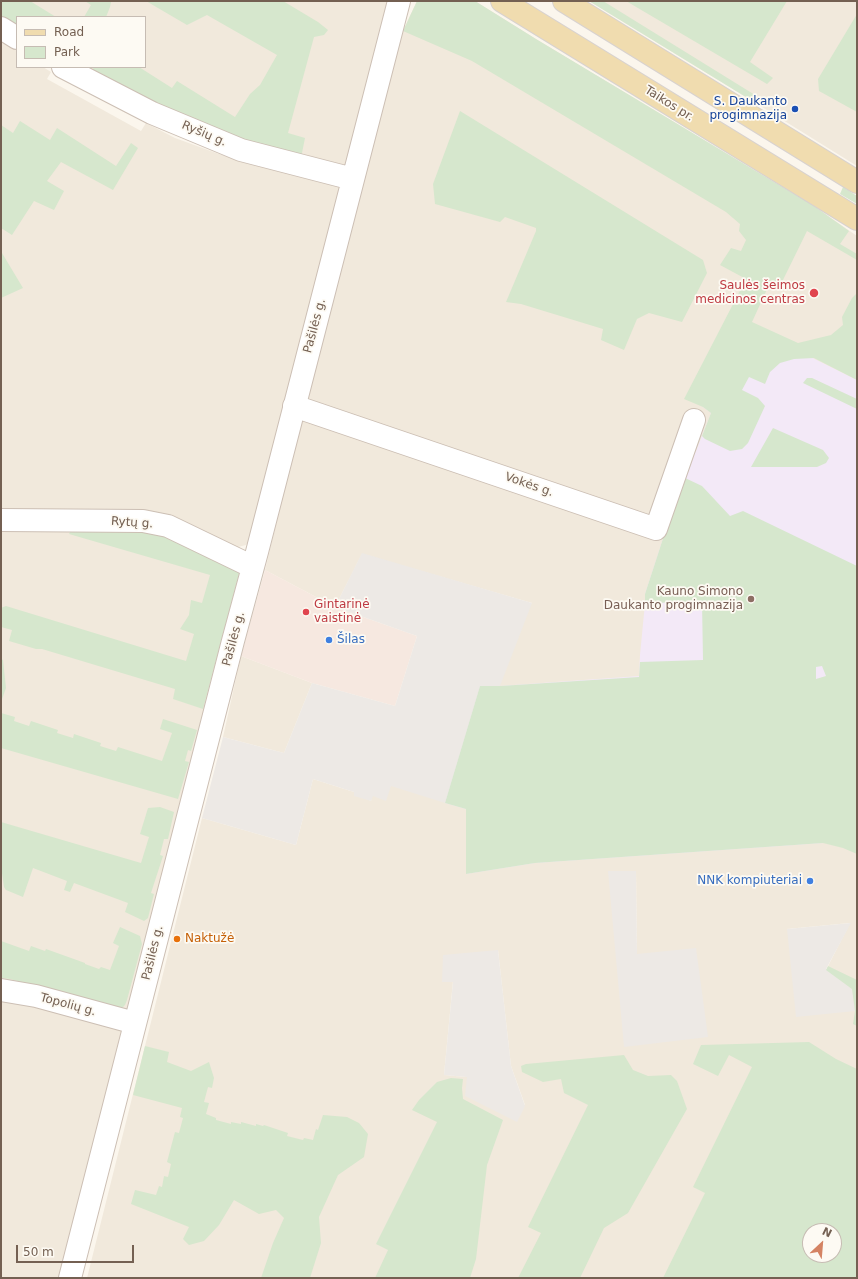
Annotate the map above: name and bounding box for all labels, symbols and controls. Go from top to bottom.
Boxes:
legend [16,16,146,68]
text: Road [54,25,84,39]
text: Park [54,45,80,59]
street label: Taikos pr. [642,83,696,125]
place label: S. Daukanto progimnazija [709,95,787,123]
marker: S. Daukanto progimnazija [790,104,800,114]
street label: Ryšių g. [179,118,229,150]
place label: Saulės šeimos medicinos centras [695,279,805,307]
marker: Saulės šeimos medicinos centras [808,287,820,299]
street label: Pašilės g. [301,297,329,355]
street label: Vokės g. [503,470,555,500]
street label: Rytų g. [110,514,154,532]
place label: Kauno Simono Daukanto progimnazija [604,585,743,613]
marker: Kauno Simono Daukanto progimnazija [746,594,756,604]
place label: Gintarinė vaistinė [314,598,370,626]
marker: Gintarinė vaistinė [301,607,311,617]
street label: Pašilės g. [220,610,248,668]
place label: Šilas [337,633,365,647]
marker: Šilas [324,635,334,645]
place label: NNK kompiuteriai [697,874,802,888]
marker: NNK kompiuteriai [805,876,815,886]
street label: Pašilės g. [139,924,167,982]
place label: Naktužė [185,932,234,946]
marker: Naktužė [172,934,182,944]
street label: Topolių g. [39,991,97,1019]
north arrow [802,1223,842,1263]
text: N [820,1225,834,1241]
scale bar [18,1237,136,1263]
text: 50 m [23,1245,54,1259]

